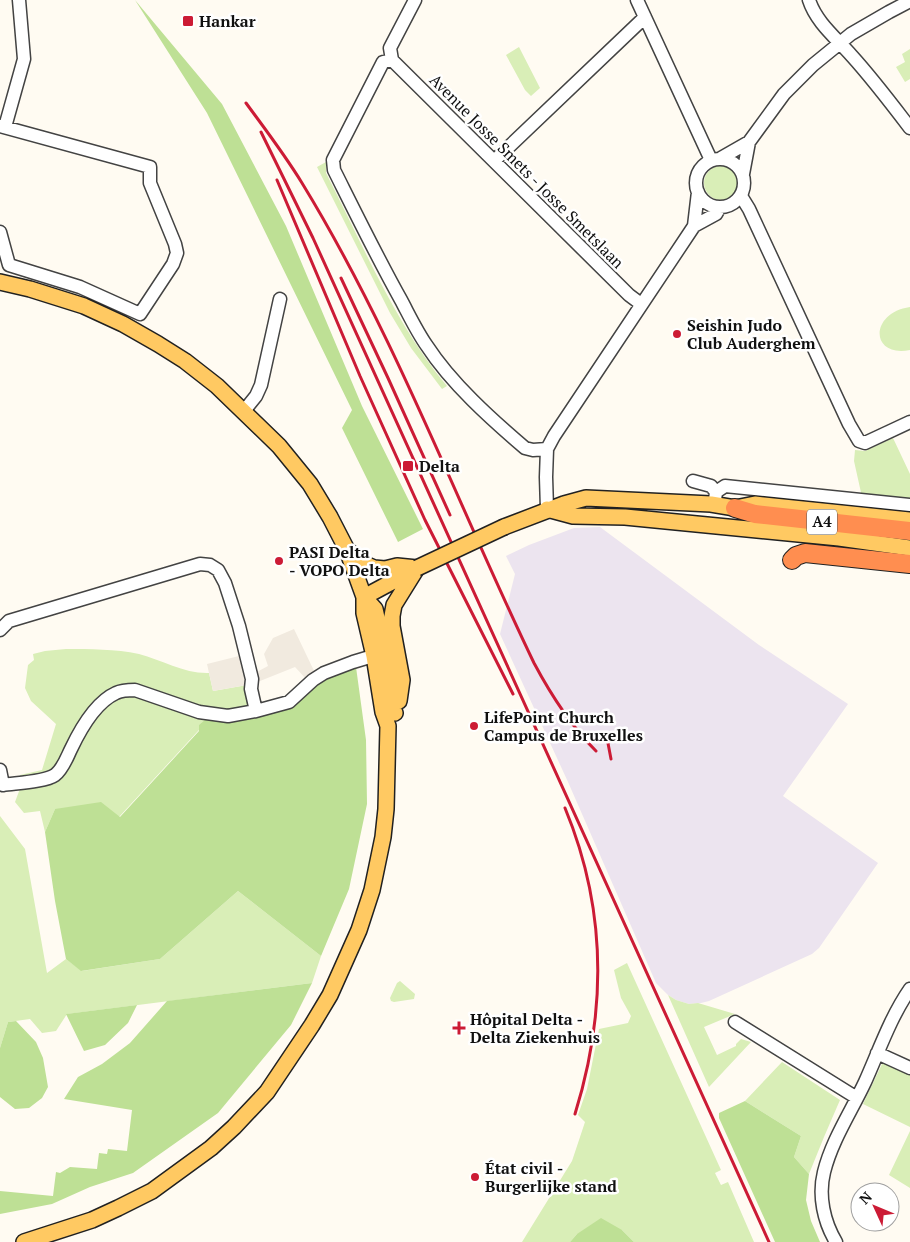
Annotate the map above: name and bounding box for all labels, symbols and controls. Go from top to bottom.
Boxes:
place label: Hankar [199,10,256,32]
marker: Hankar [181,14,195,28]
street label: Avenue Josse Smets - Josse Smetslaan [425,69,629,273]
place label: Seishin Judo Club Auderghem [687,314,816,354]
marker: Seishin Judo Club Auderghem [671,328,683,340]
place label: Delta [419,455,460,477]
marker: Delta [401,459,415,473]
road number: A4 [807,510,837,534]
place label: PASI Delta - VOPO Delta [289,541,390,581]
marker: PASI Delta - VOPO Delta [273,555,285,567]
place label: LifePoint Church Campus de Bruxelles [484,706,643,746]
marker: LifePoint Church Campus de Bruxelles [468,720,480,732]
place label: Hôpital Delta - Delta Ziekenhuis [470,1008,600,1048]
marker: Hôpital Delta - Delta Ziekenhuis [452,1021,466,1035]
place label: État civil - Burgerlijke stand [485,1157,617,1197]
marker: État civil - Burgerlijke stand [469,1171,481,1183]
north arrow [850,1182,900,1232]
text: N [855,1187,876,1208]

